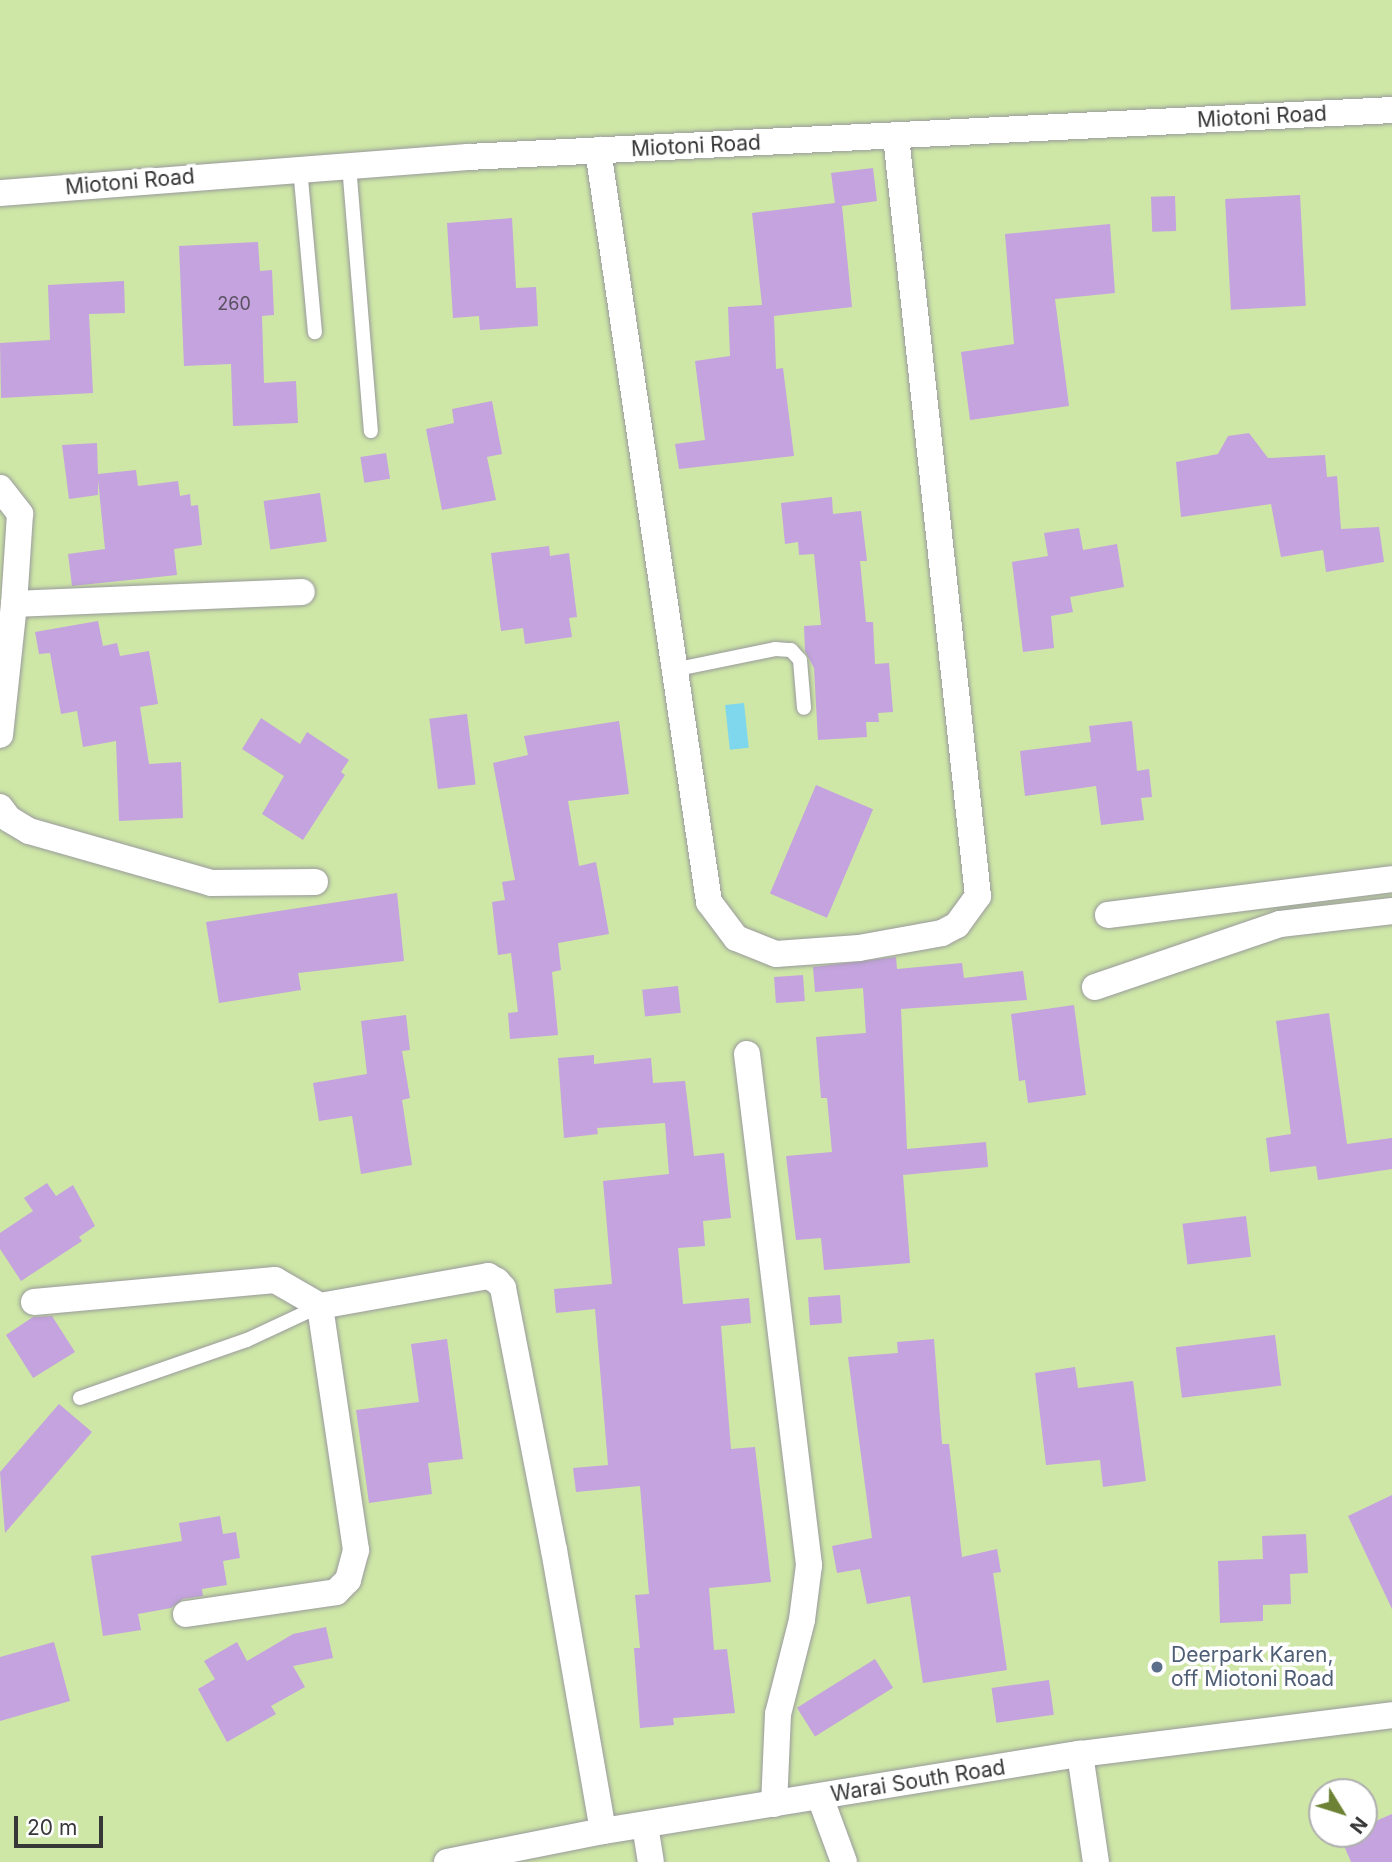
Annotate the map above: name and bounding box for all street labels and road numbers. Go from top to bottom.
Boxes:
street label: Miotoni Road [1196,101,1328,133]
street label: Miotoni Road [630,130,762,162]
street label: Miotoni Road [64,164,196,200]
street label: Warai South Road [829,1755,1007,1807]

